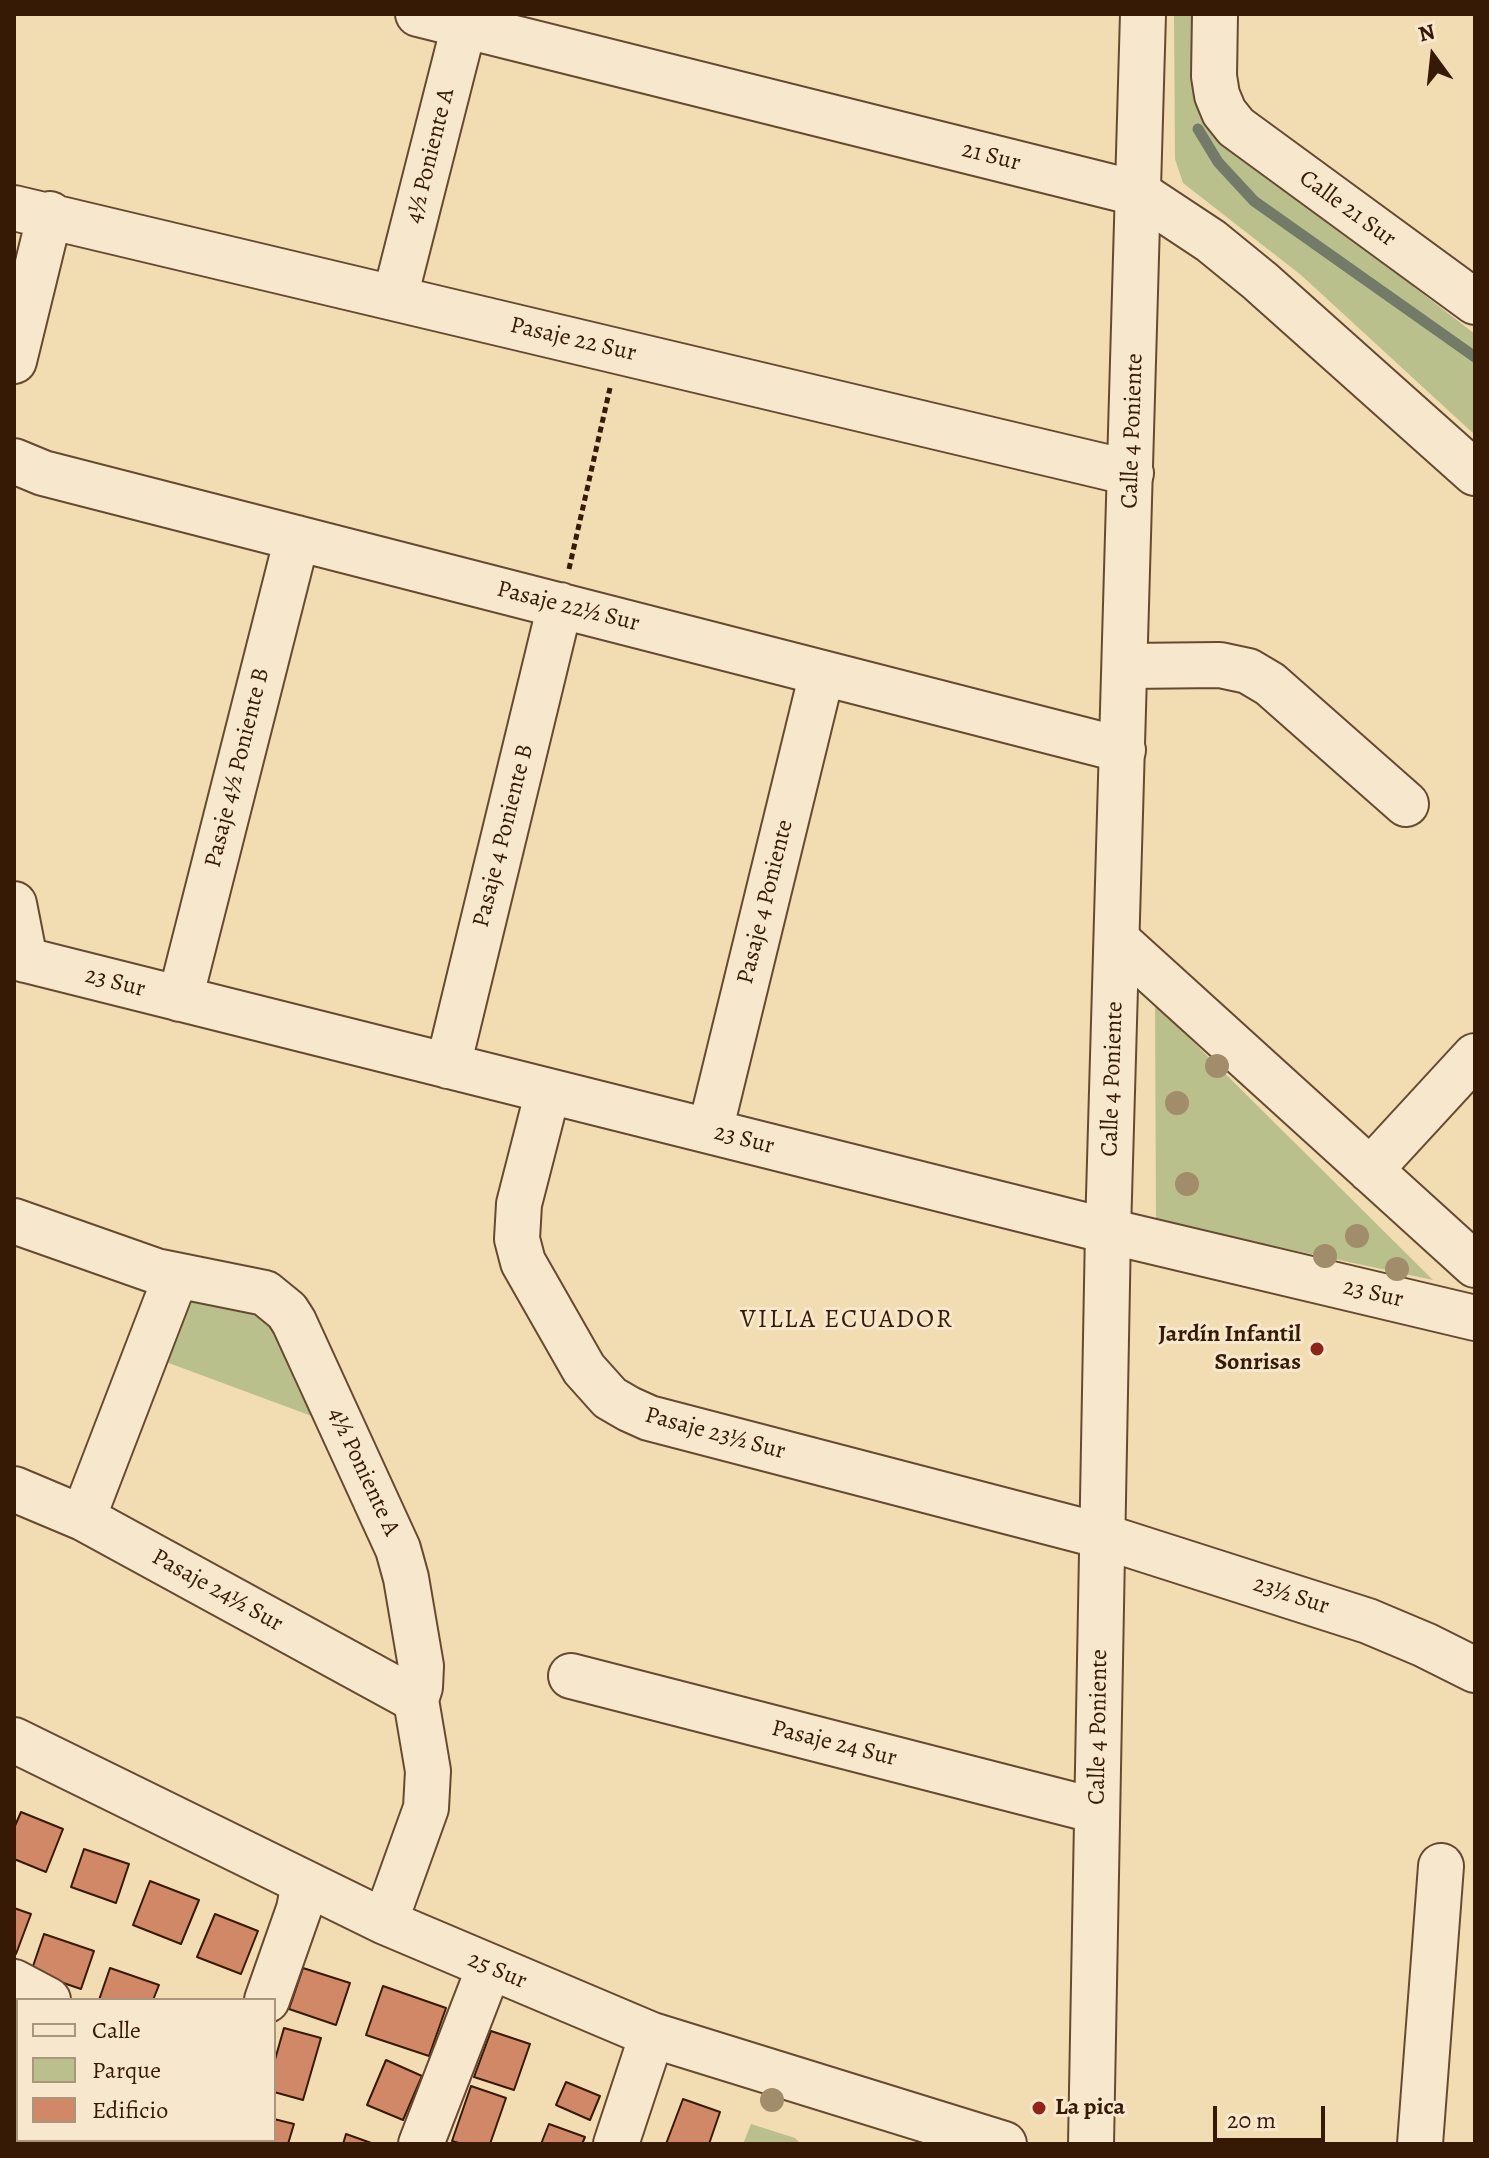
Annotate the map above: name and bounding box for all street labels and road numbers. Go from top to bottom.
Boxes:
street label: 4½ Poniente A [400,86,462,226]
street label: 21 Sur [959,136,1023,178]
street label: Calle 21 Sur [1293,164,1401,254]
street label: Pasaje 22 Sur [507,311,639,369]
street label: Calle 4 Poniente [1116,353,1150,509]
street label: Pasaje 22½ Sur [494,575,642,639]
street label: Pasaje 4½ Poniente B [199,665,277,871]
street label: Pasaje 4 Poniente B [467,742,541,930]
street label: Pasaje 4 Poniente [732,817,800,987]
street label: 23 Sur [82,962,148,1004]
street label: Calle 4 Poniente [1096,1001,1130,1157]
street label: 23 Sur [711,1119,777,1161]
street label: 23 Sur [1340,1273,1406,1315]
street label: Pasaje 23½ Sur [642,1401,788,1467]
street label: 4½ Poniente A [321,1403,405,1541]
street label: Pasaje 24½ Sur [146,1543,288,1639]
street label: 23½ Sur [1249,1570,1333,1622]
street label: Calle 4 Poniente [1083,1649,1115,1805]
street label: Pasaje 24 Sur [768,1715,900,1773]
street label: 25 Sur [463,1946,531,1996]

